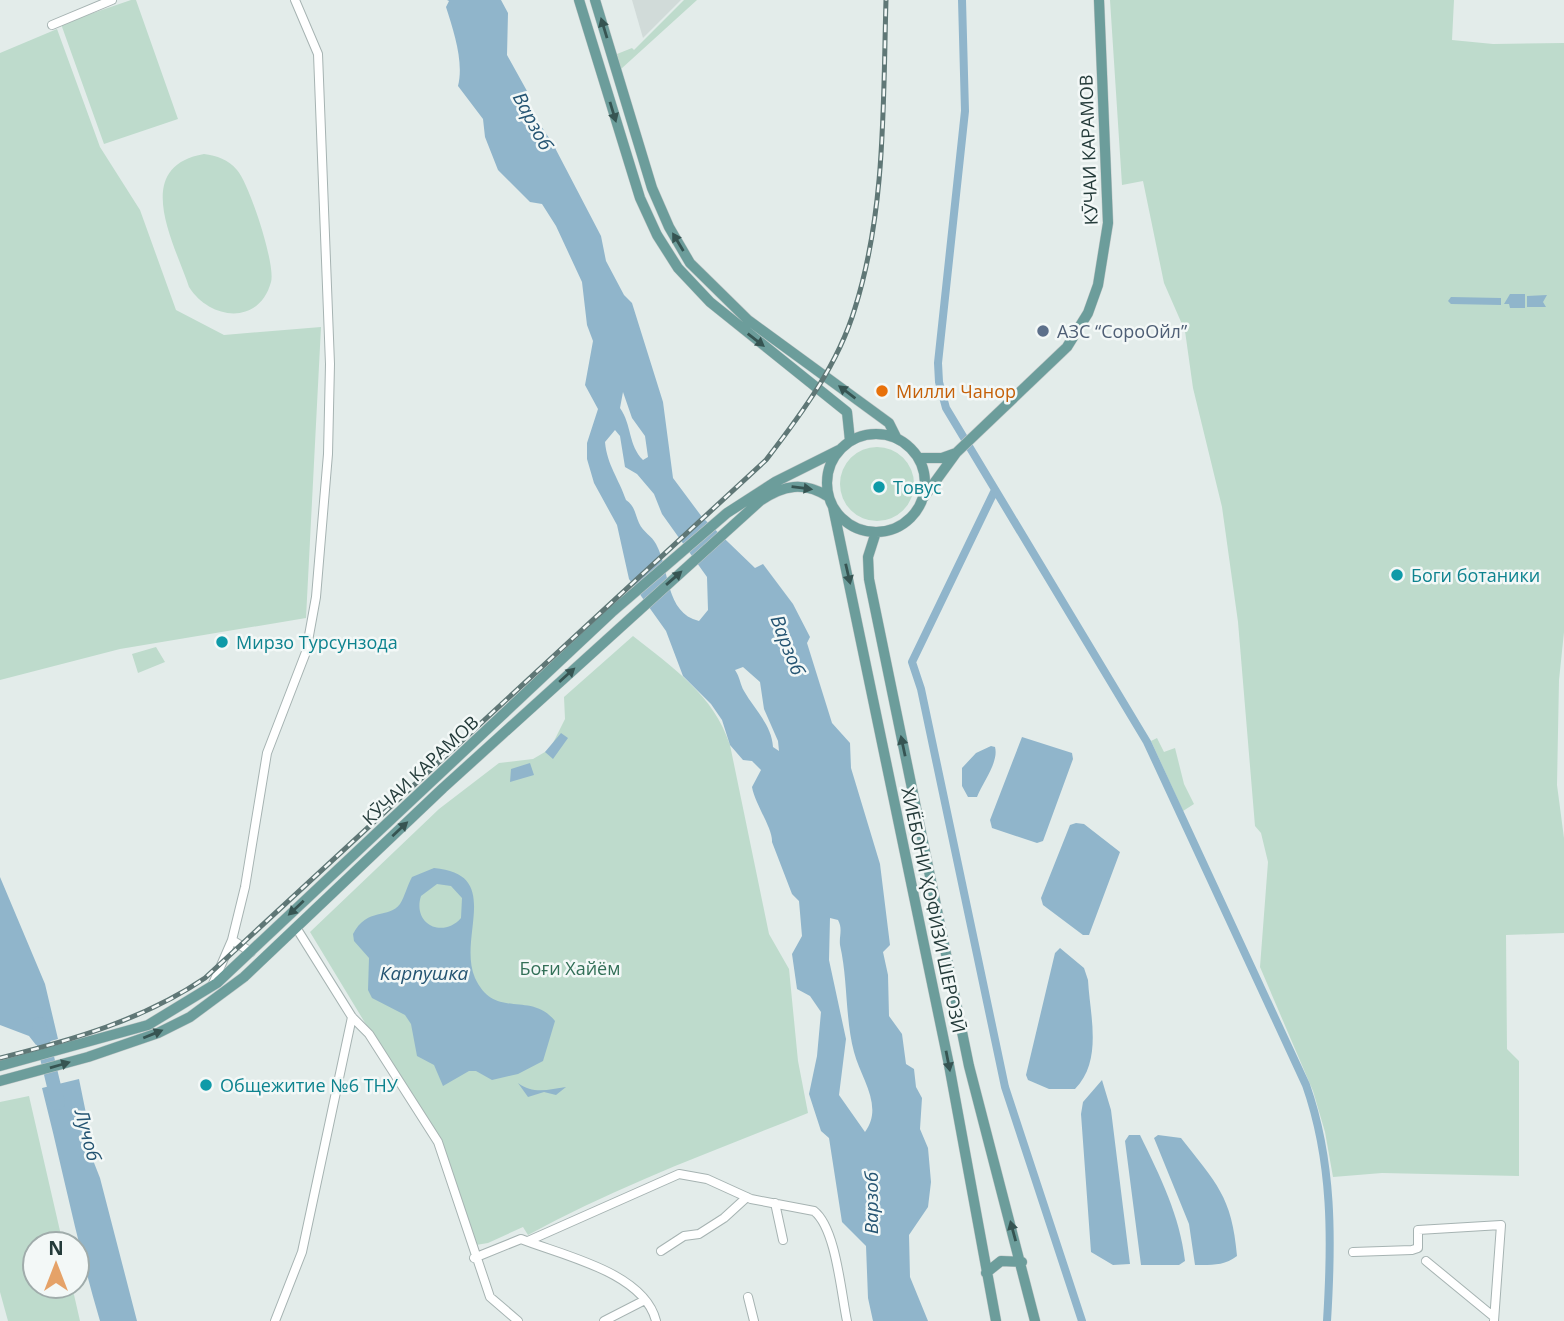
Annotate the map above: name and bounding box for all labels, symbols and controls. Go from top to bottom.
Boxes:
one-way arrow [598,17,608,38]
street label: КӮЧАИ КАРАМОВ [1073,74,1103,226]
water label: Варзоб [507,87,559,155]
one-way arrow [609,102,619,123]
one-way arrow [671,233,684,252]
place label: АЗС “СороОйл” [1057,319,1188,343]
marker: АЗС “СороОйл” [1035,323,1051,339]
one-way arrow [747,333,765,348]
place label: Милли Чанор [896,379,1016,403]
marker: Милли Чанор [874,383,890,399]
one-way arrow [838,385,856,399]
place label: Товус [893,475,942,499]
marker: Товус [871,479,887,495]
one-way arrow [791,482,813,493]
one-way arrow [843,563,854,585]
place label: Боги ботаники [1411,563,1540,587]
marker: Боги ботаники [1389,567,1405,583]
one-way arrow [665,570,683,586]
water label: Варзоб [765,611,812,679]
place label: Мирзо Турсунзода [236,630,398,654]
marker: Мирзо Турсунзода [214,634,230,650]
one-way arrow [558,667,575,683]
street label: КӮЧАИ КАРАМОВ [357,710,483,830]
one-way arrow [898,735,909,757]
street label: ХИЁБОНИ ҲОФИЗИ ШЕРОЗӢ [896,785,972,1035]
one-way arrow [392,821,409,838]
one-way arrow [288,900,305,916]
park label: Боғи Хайём [520,956,620,980]
water label: Карпушка [380,960,468,986]
one-way arrow [142,1029,163,1040]
one-way arrow [943,1050,954,1072]
one-way arrow [49,1059,71,1070]
place label: Общежитие №6 ТНУ [220,1073,399,1097]
marker: Общежитие №6 ТНУ [198,1077,214,1093]
water label: Лучоб [68,1105,108,1164]
water label: Варзоб [858,1171,884,1234]
one-way arrow [1008,1220,1018,1241]
north arrow [21,1230,91,1300]
text: N [48,1235,64,1261]

